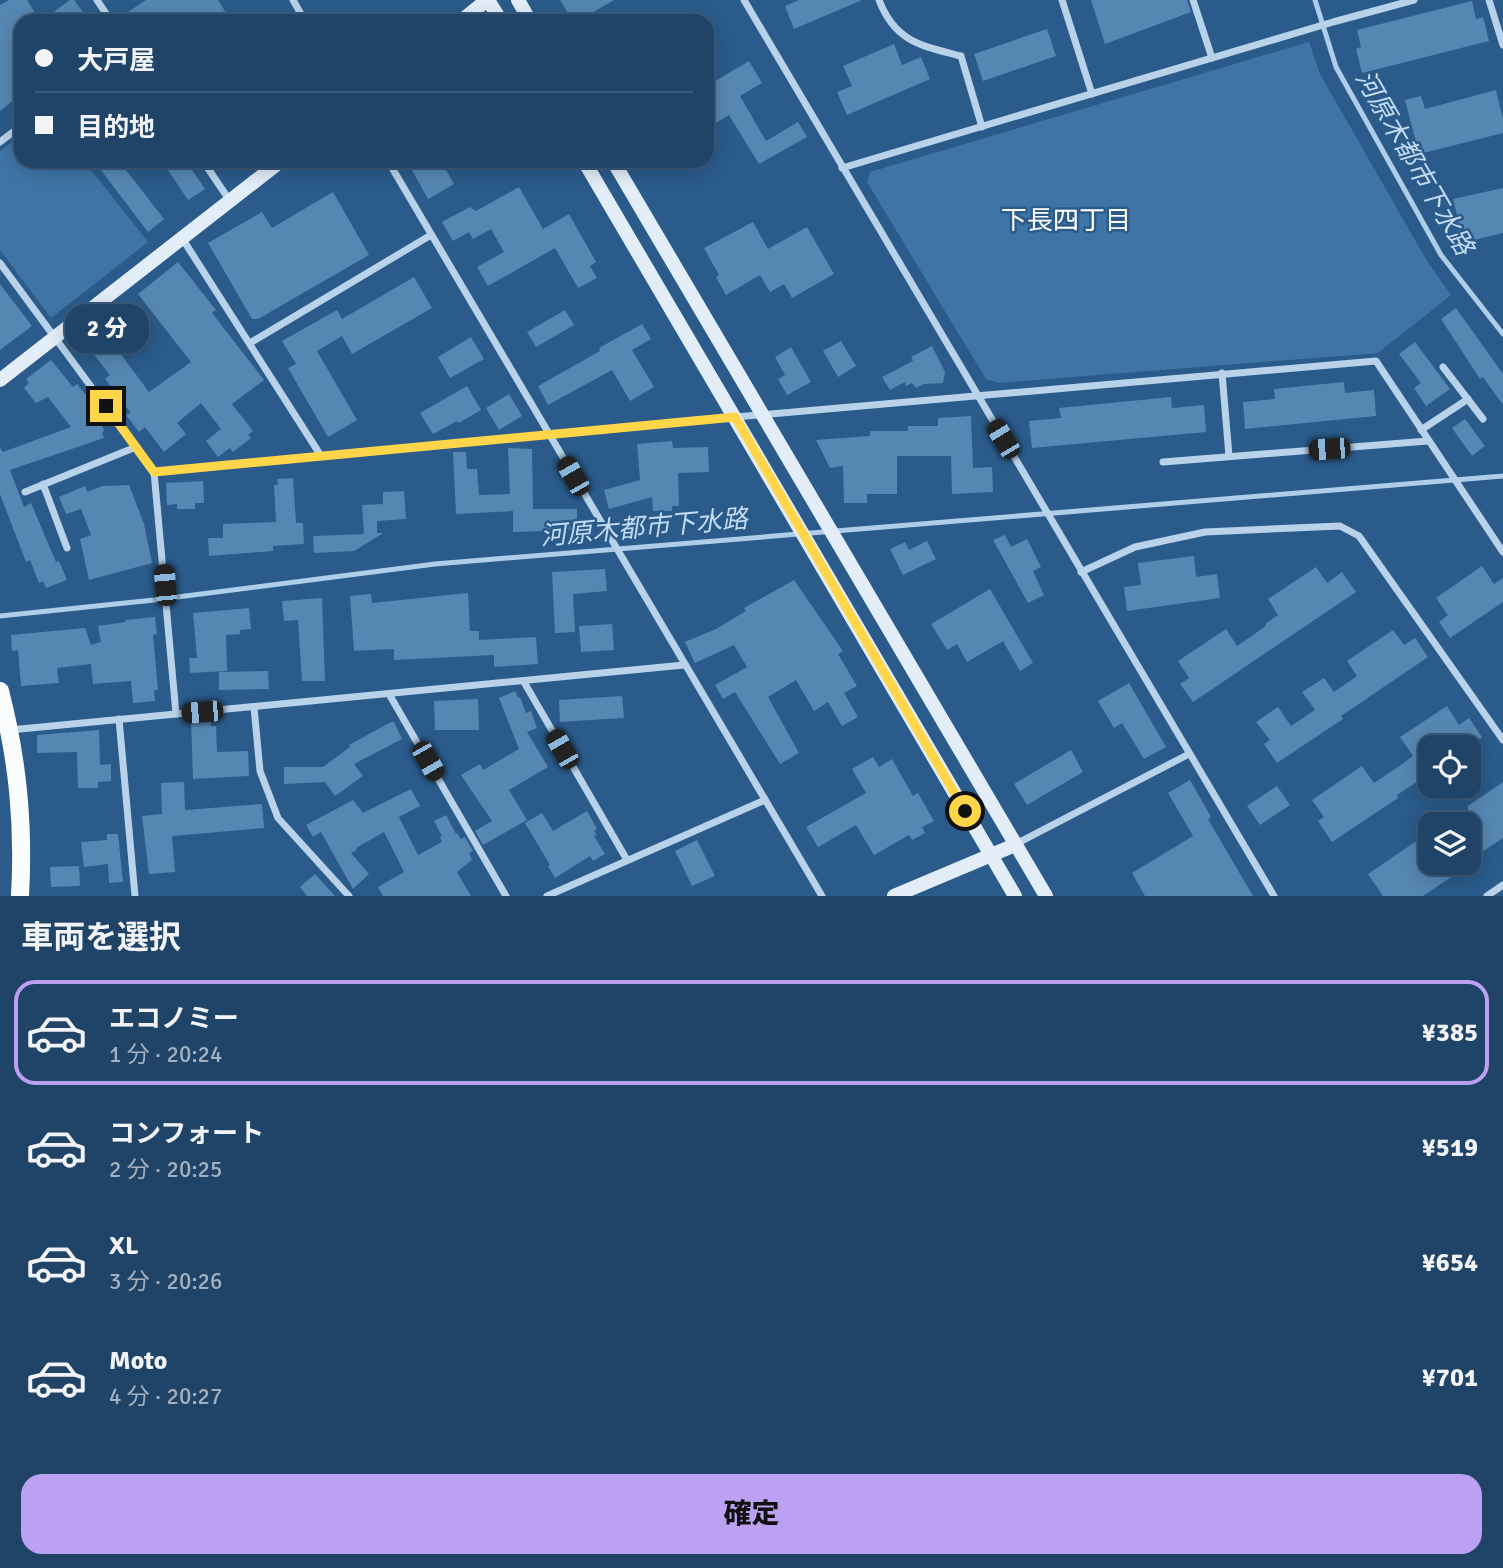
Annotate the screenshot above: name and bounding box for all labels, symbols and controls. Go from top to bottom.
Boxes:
text: 大戸屋 [77,45,155,77]
water label: 河原木都市下水路 [1348,65,1481,263]
text: 目的地 [77,112,155,144]
district label: 下長四丁目 [1001,205,1131,237]
callout: 2 分 [64,304,148,354]
text: 2 分 [87,314,127,343]
route end [90,390,122,422]
car [984,416,1023,462]
car [1308,437,1351,461]
car [554,453,593,499]
water label: 河原木都市下水路 [539,503,751,553]
car [153,563,178,607]
car [181,700,224,724]
car [543,726,582,772]
map controls [1418,735,1481,875]
button: locate [1418,735,1481,798]
car [409,738,448,784]
route start [949,795,981,827]
button: layers [1418,812,1481,875]
text: 車両を選択 [21,918,181,957]
icon: car [25,1001,88,1064]
text: エコノミー [109,1003,239,1035]
text: ¥385 [1422,1017,1478,1049]
text: 1 分 · 20:24 [109,1040,222,1069]
icon: car [25,1116,88,1179]
text: コンフォート [109,1118,264,1150]
text: ¥519 [1422,1132,1478,1164]
text: 2 分 · 20:25 [109,1155,222,1184]
text: XL [109,1230,139,1262]
icon: car [25,1231,88,1294]
text: ¥654 [1422,1247,1478,1279]
text: 3 分 · 20:26 [109,1267,222,1296]
text: Moto [109,1345,167,1377]
icon: car [25,1346,88,1409]
text: ¥701 [1422,1362,1478,1394]
text: 4 分 · 20:27 [109,1382,222,1411]
button: 確定 [21,1474,1482,1554]

